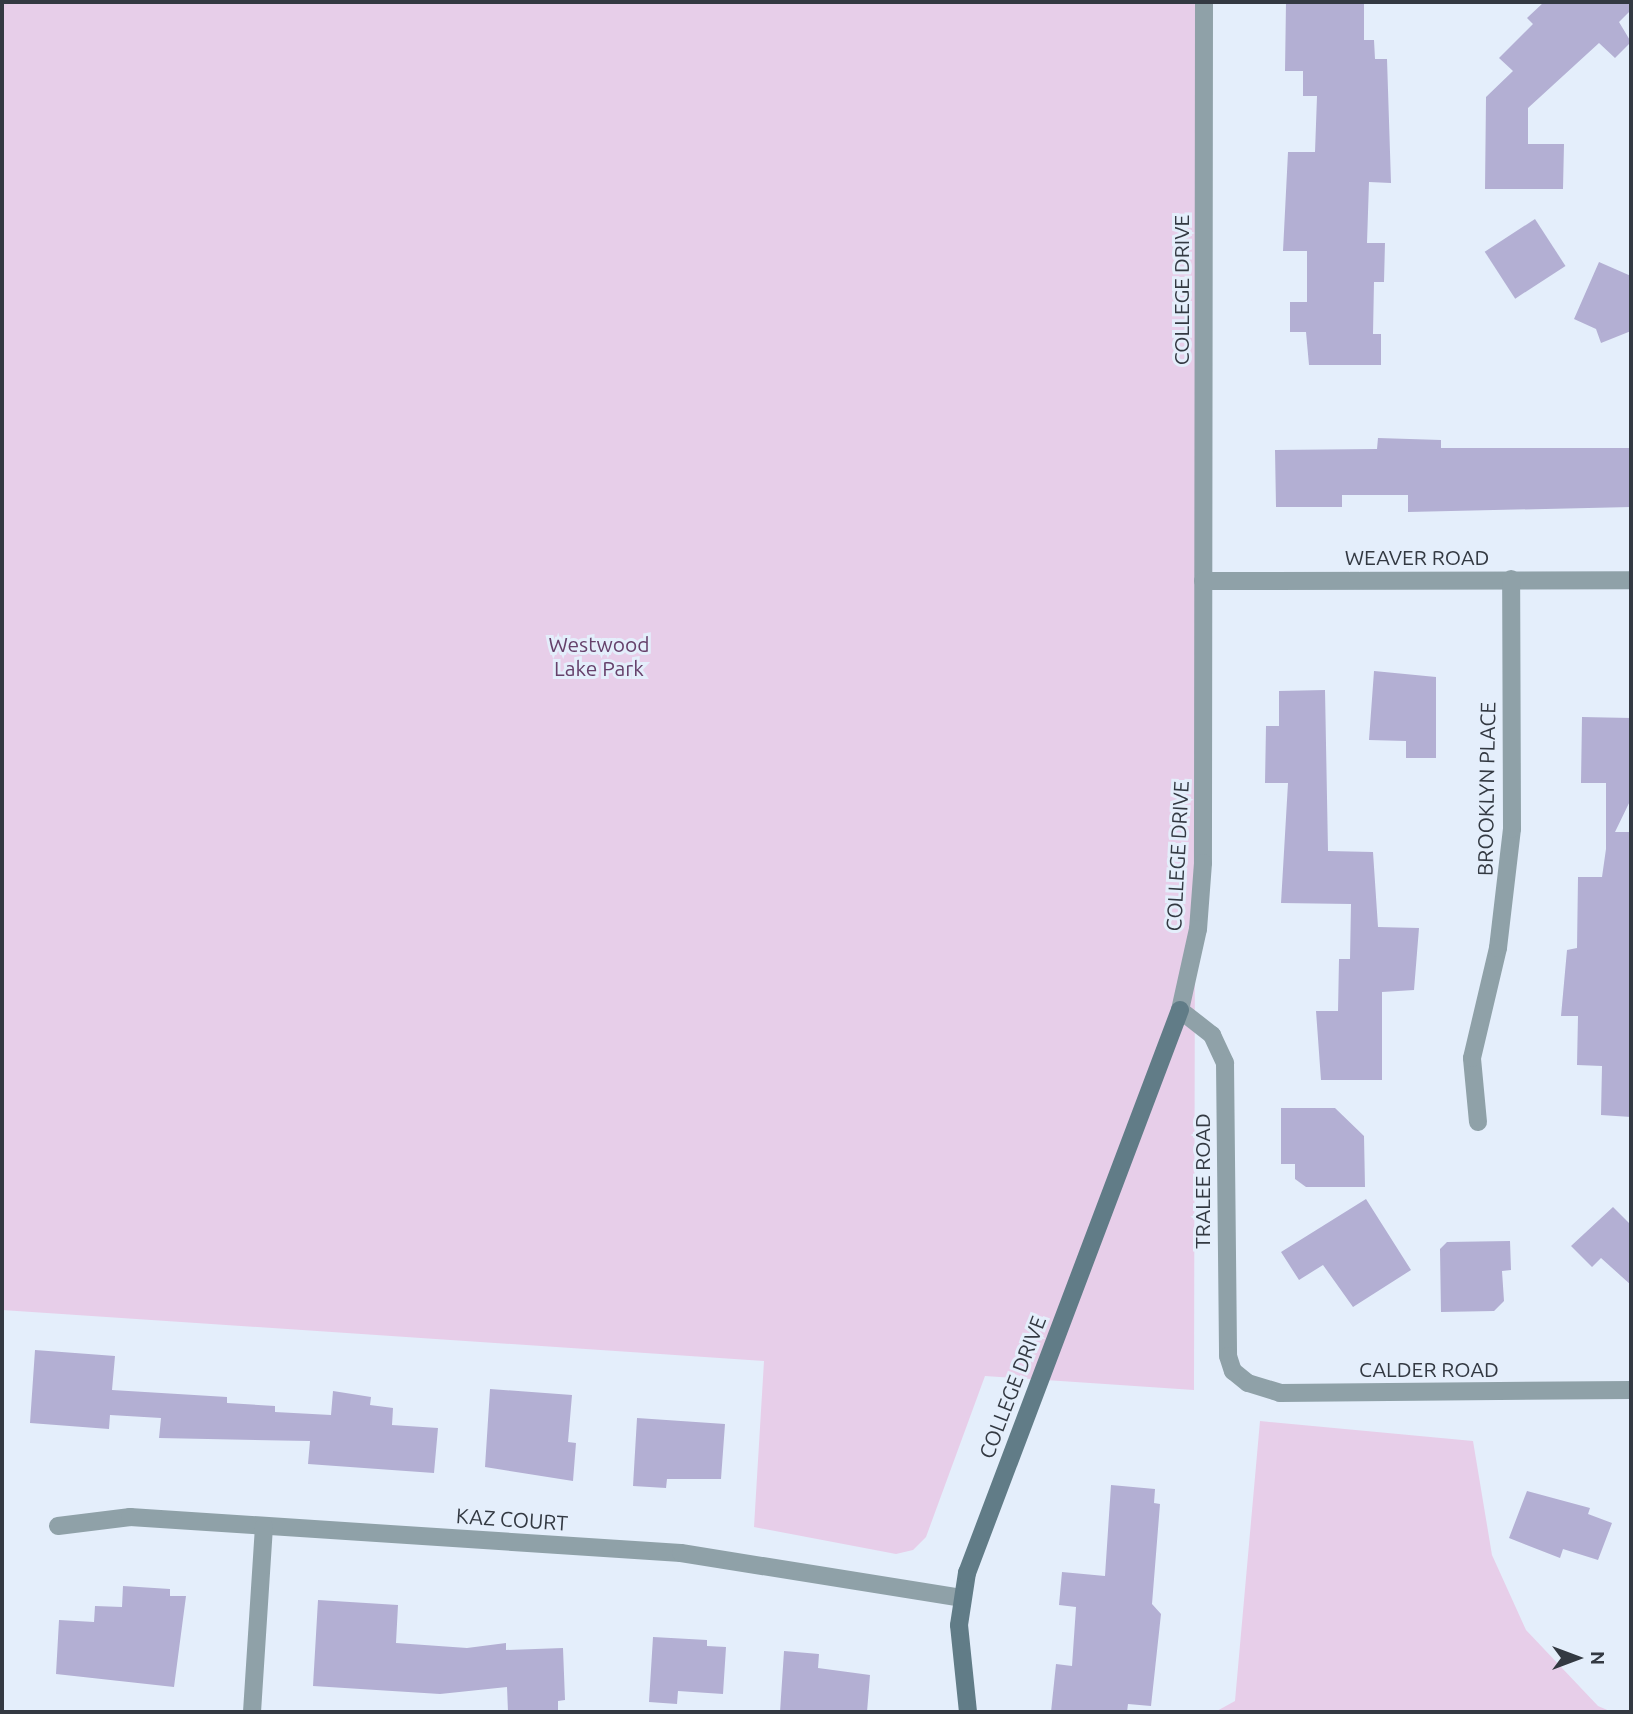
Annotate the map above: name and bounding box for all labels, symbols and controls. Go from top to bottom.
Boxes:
street label: COLLEGE DRIVE [1168,215,1194,365]
street label: WEAVER ROAD [1345,544,1489,570]
park label: Westwood Lake Park [548,631,650,681]
street label: BROOKLYN PLACE [1472,702,1500,876]
street label: COLLEGE DRIVE [1160,780,1194,932]
street label: TRALEE ROAD [1189,1113,1215,1249]
street label: COLLEGE DRIVE [973,1312,1051,1462]
street label: CALDER ROAD [1359,1356,1499,1382]
street label: KAZ COURT [455,1503,569,1535]
north arrow [1542,1623,1612,1693]
text: N [1587,1651,1609,1665]

